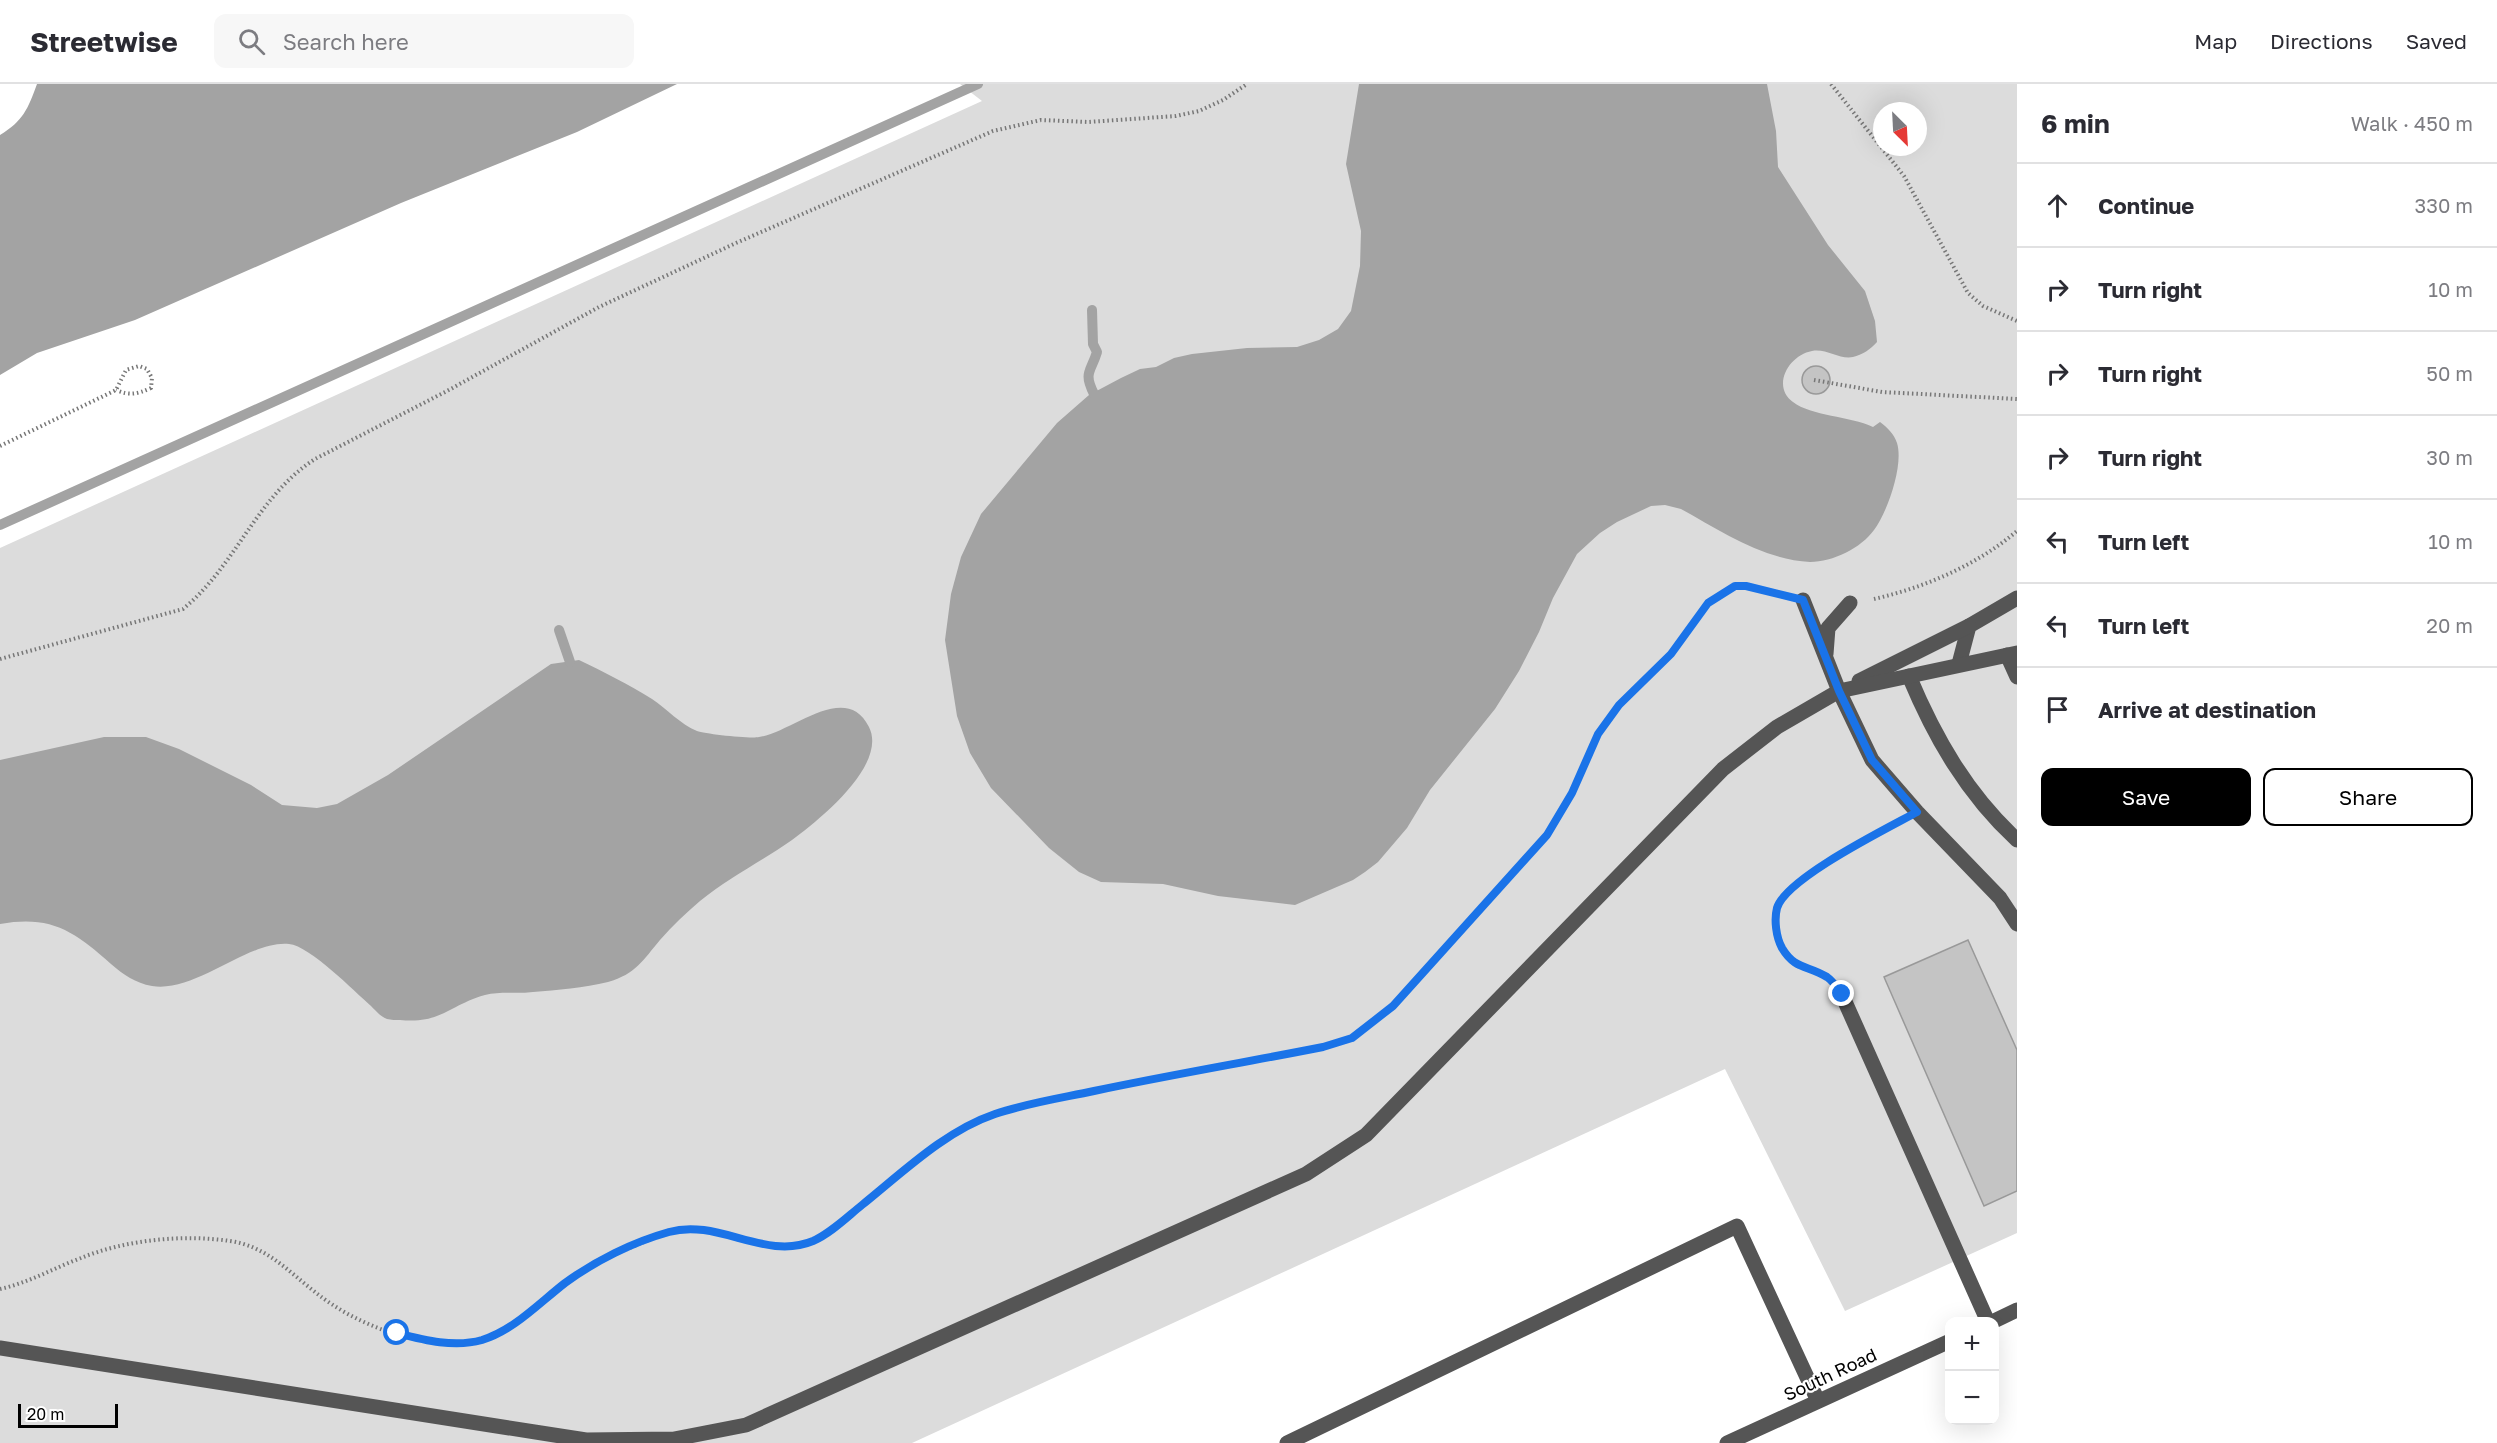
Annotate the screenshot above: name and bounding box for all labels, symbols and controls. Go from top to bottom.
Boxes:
search box [214,14,634,68]
text: Streetwise [30,25,178,58]
icon: search [235,25,268,58]
text: Search here [283,28,409,55]
text: Map [2194,28,2237,54]
text: Directions [2270,28,2373,54]
text: Saved [2406,28,2467,54]
north arrow [1873,102,1927,156]
text: 6 min [2041,108,2110,139]
text: Walk · 450 m [2351,111,2473,135]
icon: ahead [2041,189,2074,222]
text: Continue [2098,192,2194,219]
text: 330 m [2415,193,2473,217]
icon: right [2041,273,2074,306]
text: Turn right [2098,276,2202,303]
text: 10 m [2428,277,2473,301]
icon: right [2041,357,2074,390]
text: Turn right [2098,360,2202,387]
text: 50 m [2426,361,2473,385]
icon: right [2041,441,2074,474]
text: Turn right [2098,444,2202,471]
text: 30 m [2426,445,2473,469]
icon: left [2041,525,2074,558]
text: Turn left [2098,528,2189,555]
text: 10 m [2428,529,2473,553]
icon: left [2041,609,2074,642]
text: Turn left [2098,612,2189,639]
text: 20 m [2426,613,2473,637]
icon: arrive [2041,693,2074,726]
text: Arrive at destination [2098,696,2316,723]
button: Save [2041,768,2251,826]
button: Share [2263,768,2473,826]
route end [1828,980,1854,1006]
map controls [1945,1317,1999,1425]
button: + [1945,1317,1999,1371]
route start [383,1319,409,1345]
street label: South Road [1780,1343,1880,1405]
button: − [1945,1371,1999,1425]
scale bar [18,1401,118,1428]
text: 20 m [27,1404,64,1424]

